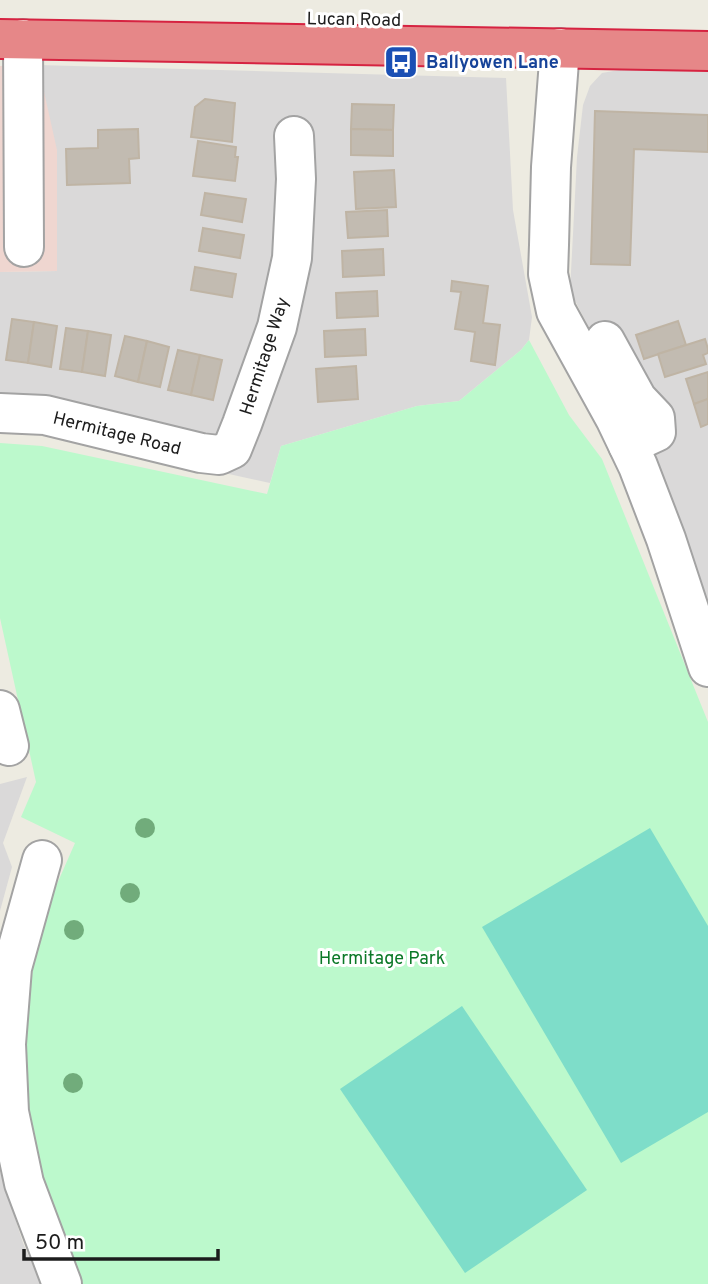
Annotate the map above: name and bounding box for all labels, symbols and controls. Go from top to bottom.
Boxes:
street label: Lucan Road [306,8,402,33]
bus stop icon: Ballyowen Lane [382,43,420,81]
place label: Ballyowen Lane [426,52,559,75]
street label: Hermitage Way [236,295,295,418]
street label: Hermitage Road [50,407,183,461]
park label: Hermitage Park [319,948,445,971]
scale bar [24,1218,219,1262]
text: 50 m [35,1230,84,1257]

